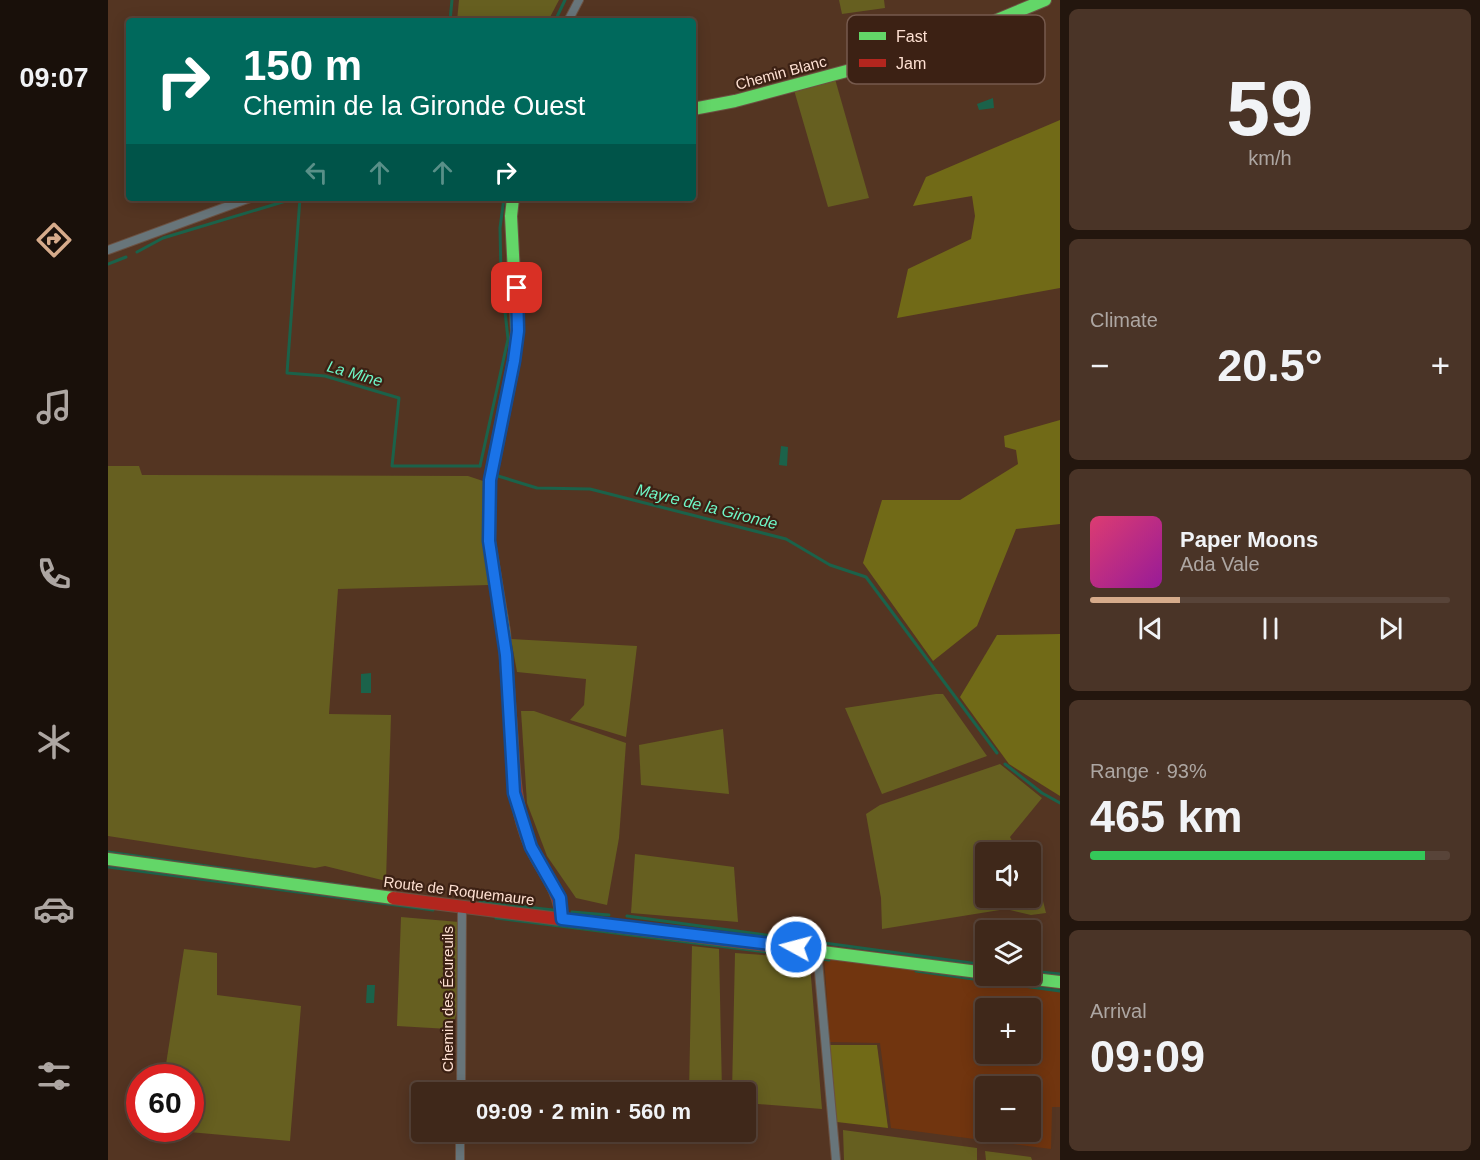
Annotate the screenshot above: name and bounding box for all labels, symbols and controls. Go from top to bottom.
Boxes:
legend [847,15,1045,84]
text: Fast [896,28,928,45]
icon: right [144,42,222,120]
text: 150 m [243,42,362,89]
street label: Chemin Blanc [734,52,829,93]
text: Jam [896,55,926,72]
text: 09:07 [19,63,89,93]
text: 59 [1227,64,1313,152]
text: Chemin de la Gironde Ouest [243,91,585,121]
text: km/h [1248,147,1292,169]
icon: left [300,156,333,189]
icon: ahead [363,156,396,189]
icon: ahead [426,156,459,189]
icon: right [489,156,522,189]
icon: directions [33,219,75,261]
pin [491,262,542,313]
icon: arrive [500,271,533,304]
text: Climate [1090,309,1158,331]
text: 20.5° [1217,340,1323,391]
text: − [1090,347,1109,384]
text: + [1431,347,1450,384]
water label: La Mine [325,357,385,390]
icon: music [33,386,75,428]
water label: Mayre de la Gironde [634,481,779,532]
text: Paper Moons [1180,527,1318,552]
icon: phone [33,553,75,595]
text: Ada Vale [1180,553,1260,575]
icon: previous [1134,612,1167,645]
icon: pause [1254,612,1287,645]
icon: next [1374,612,1407,645]
icon: climate [33,721,75,763]
text: Range · 93% [1090,760,1207,782]
text: 465 km [1090,791,1243,842]
map controls [975,842,1041,1142]
button: sound [975,842,1041,908]
street label: Route de Roquemaure [383,873,535,908]
icon: car [33,888,75,930]
position arrow [764,915,828,979]
button: layers [975,920,1041,986]
street label: Chemin des Écureuils [439,926,456,1072]
button: + [975,998,1041,1064]
text: Arrival [1090,1000,1147,1022]
text: 09:09 [1090,1031,1205,1082]
icon: filters [33,1055,75,1097]
speed limit sign: 60 [126,1064,204,1142]
button: − [975,1076,1041,1142]
text: 09:09 · 2 min · 560 m [476,1099,691,1124]

